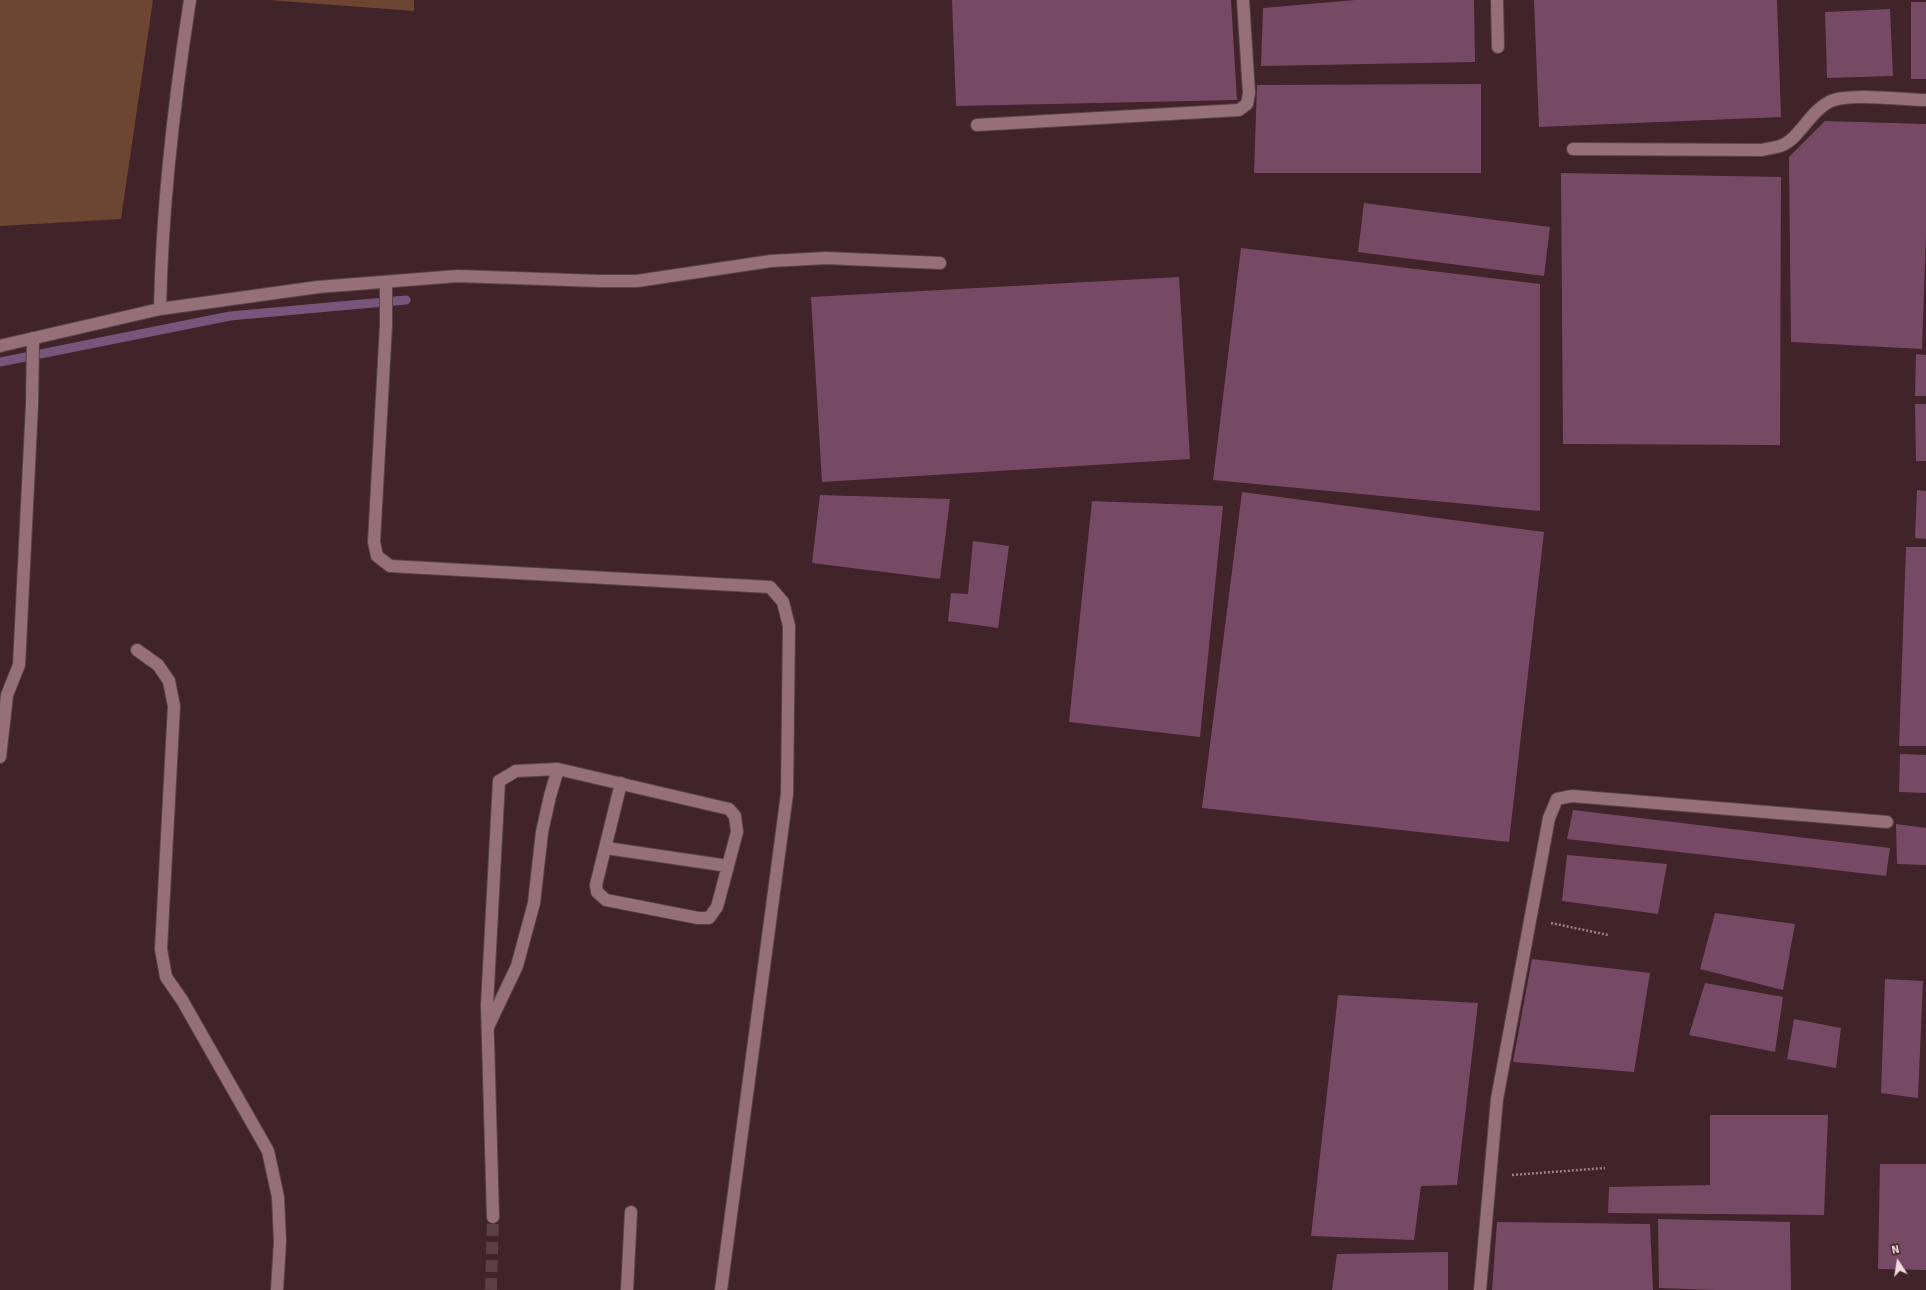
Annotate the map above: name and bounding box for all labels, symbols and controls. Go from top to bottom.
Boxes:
north arrow [1878,1242,1918,1282]
text: N [1890,1243,1900,1257]

